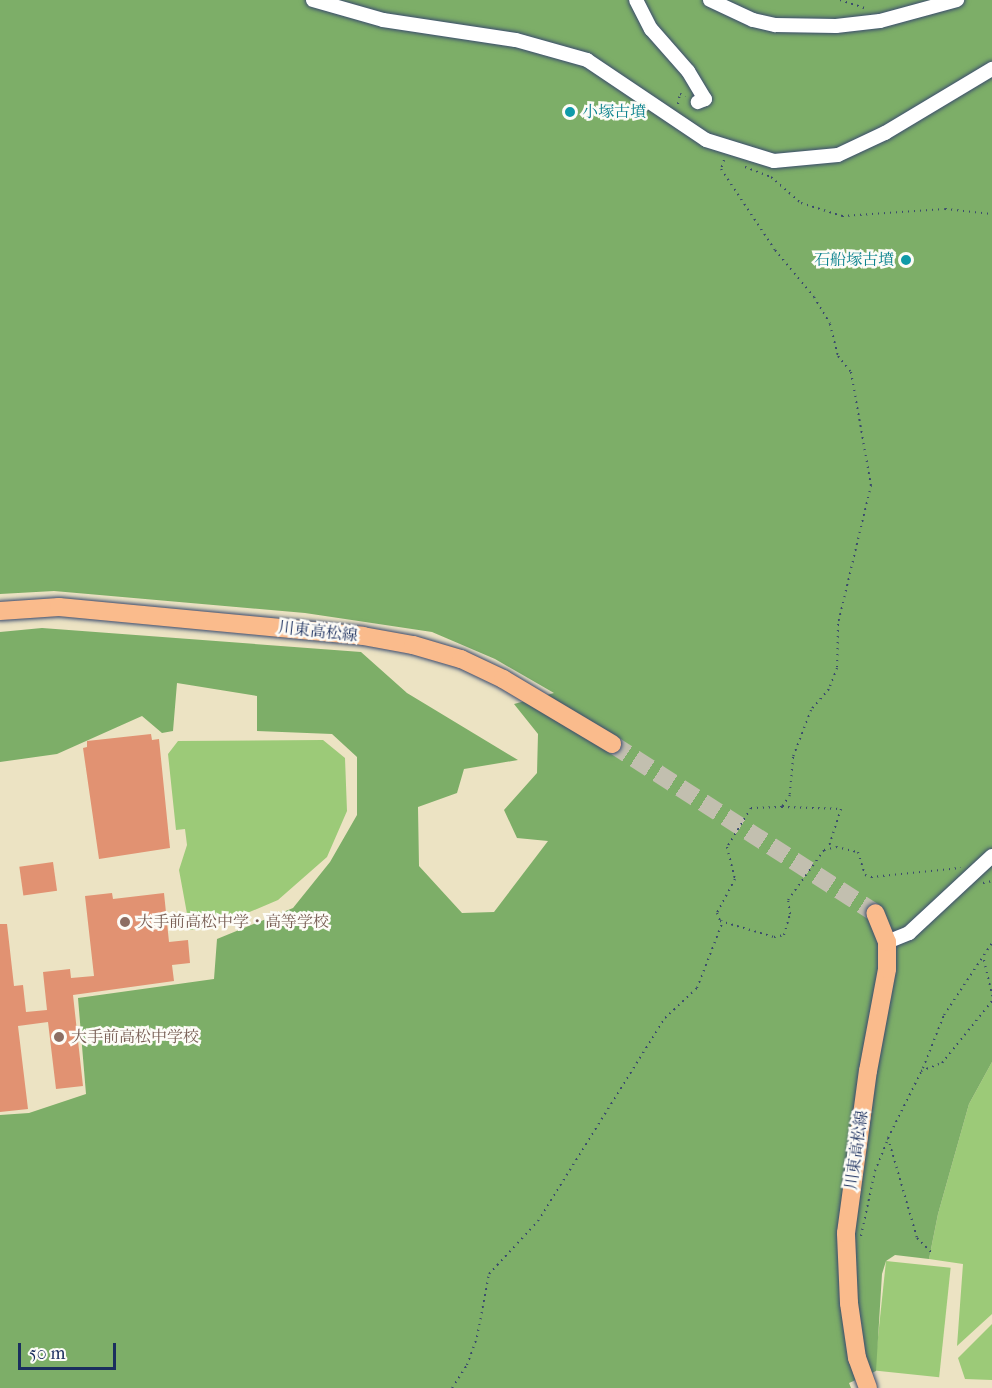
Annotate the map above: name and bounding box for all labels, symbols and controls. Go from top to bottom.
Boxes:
place label: 小塚古墳 [582,102,646,122]
marker: 小塚古墳 [563,105,577,119]
place label: 石船塚古墳 [814,250,894,270]
marker: 石船塚古墳 [899,253,913,267]
street label: 川東高松線 [277,618,359,646]
place label: 大手前高松中学・高等学校 [137,912,329,932]
marker: 大手前高松中学・高等学校 [118,915,132,929]
place label: 大手前高松中学校 [71,1027,199,1047]
marker: 大手前高松中学校 [52,1030,66,1044]
street label: 川東高松線 [842,1109,872,1191]
scale bar [21,1331,118,1369]
text: 50 m [29,1343,65,1364]

